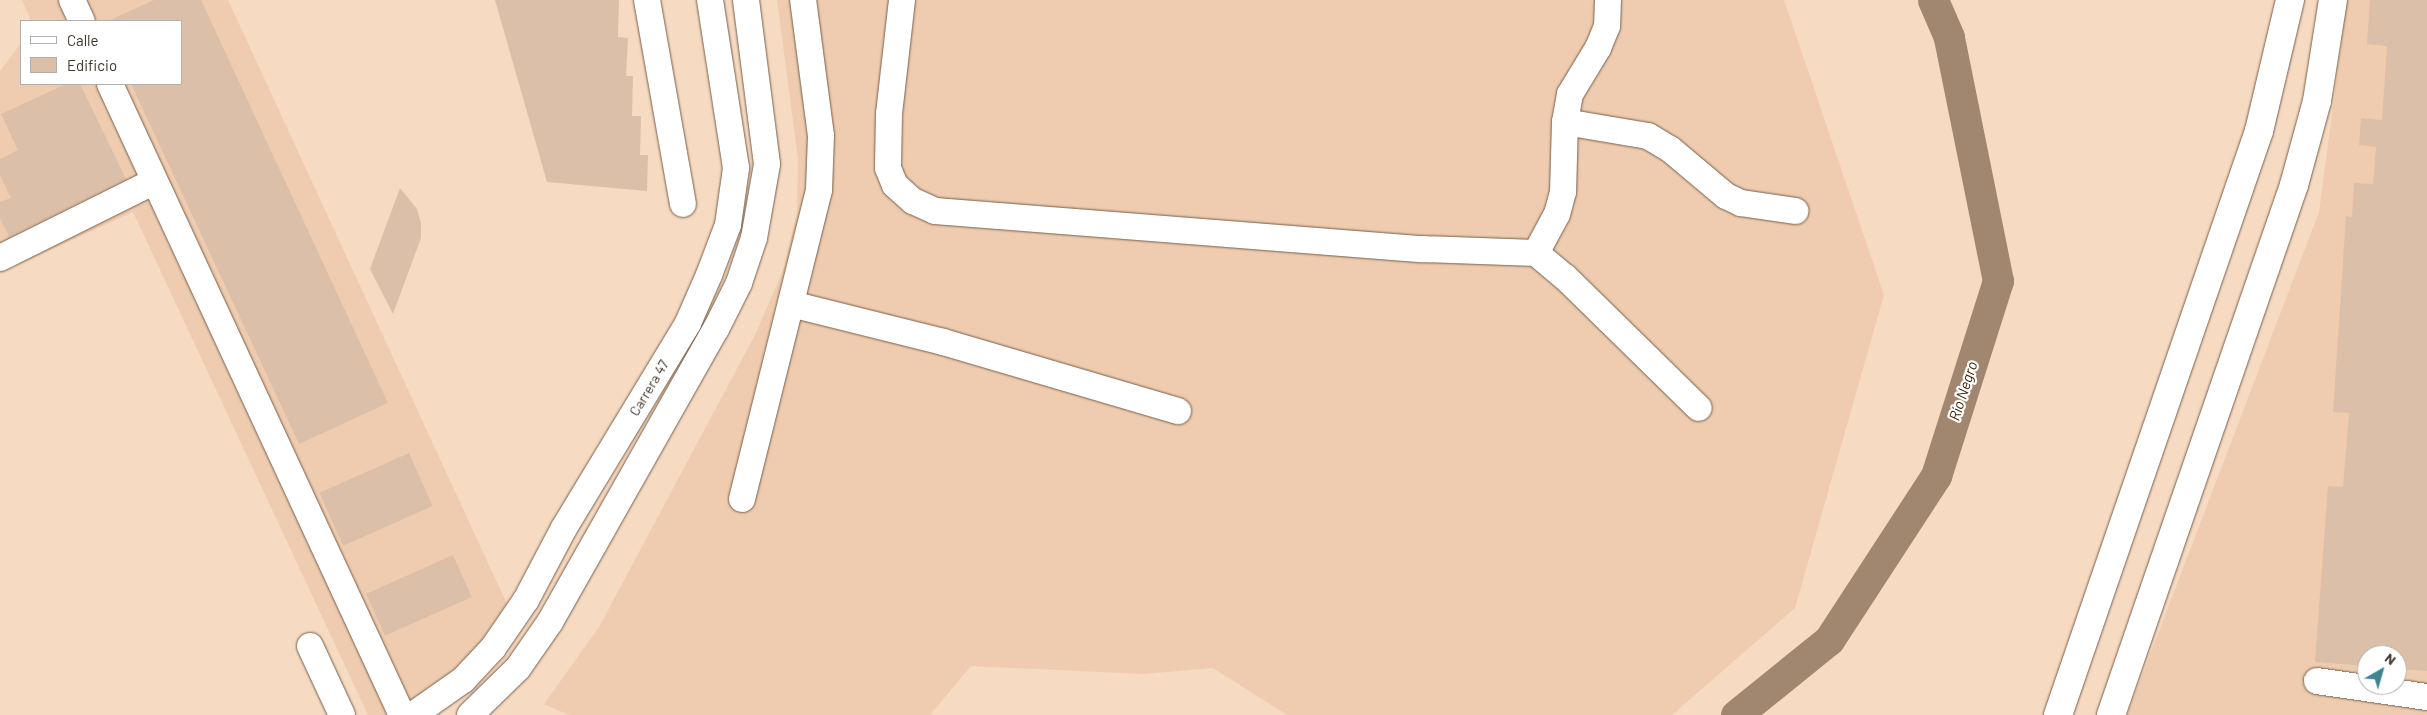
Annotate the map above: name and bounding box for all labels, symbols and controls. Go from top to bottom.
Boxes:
legend [20,20,182,85]
text: Calle [67,31,99,49]
text: Edificio [67,56,117,74]
street label: Carrera 47 [626,357,672,419]
water label: Río Negro [1945,359,1981,423]
north arrow [2357,645,2407,695]
text: N [2382,649,2400,668]

